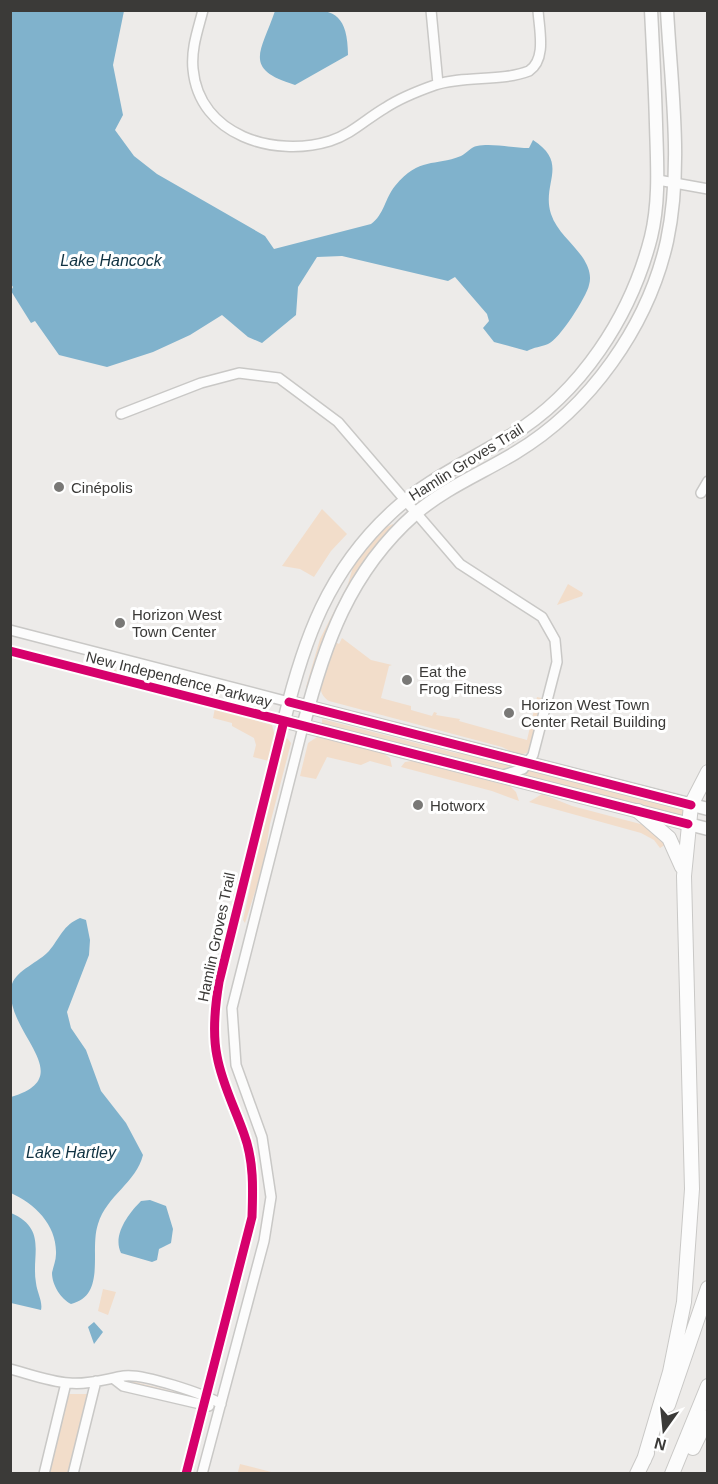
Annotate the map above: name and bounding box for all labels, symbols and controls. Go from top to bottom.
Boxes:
water label: Lake Hancock [60,252,163,269]
street label: Hamlin Groves Trail [406,420,526,504]
place label: Cinépolis [71,479,133,496]
marker: Cinépolis [52,480,66,494]
place label: Horizon West Town Center [132,606,223,640]
marker: Horizon West Town Center [113,616,127,630]
street label: New Independence Parkway [84,648,274,710]
place label: Eat the Frog Fitness [419,663,502,697]
marker: Eat the Frog Fitness [400,673,414,687]
place label: Horizon West Town Center Retail Building [521,696,666,730]
marker: Horizon West Town Center Retail Building [502,706,516,720]
place label: Hotworx [430,797,486,814]
marker: Hotworx [411,798,425,812]
street label: Hamlin Groves Trail [194,871,238,1003]
water label: Lake Hartley [26,1144,117,1161]
north arrow [634,1400,694,1460]
text: N [652,1434,668,1454]

